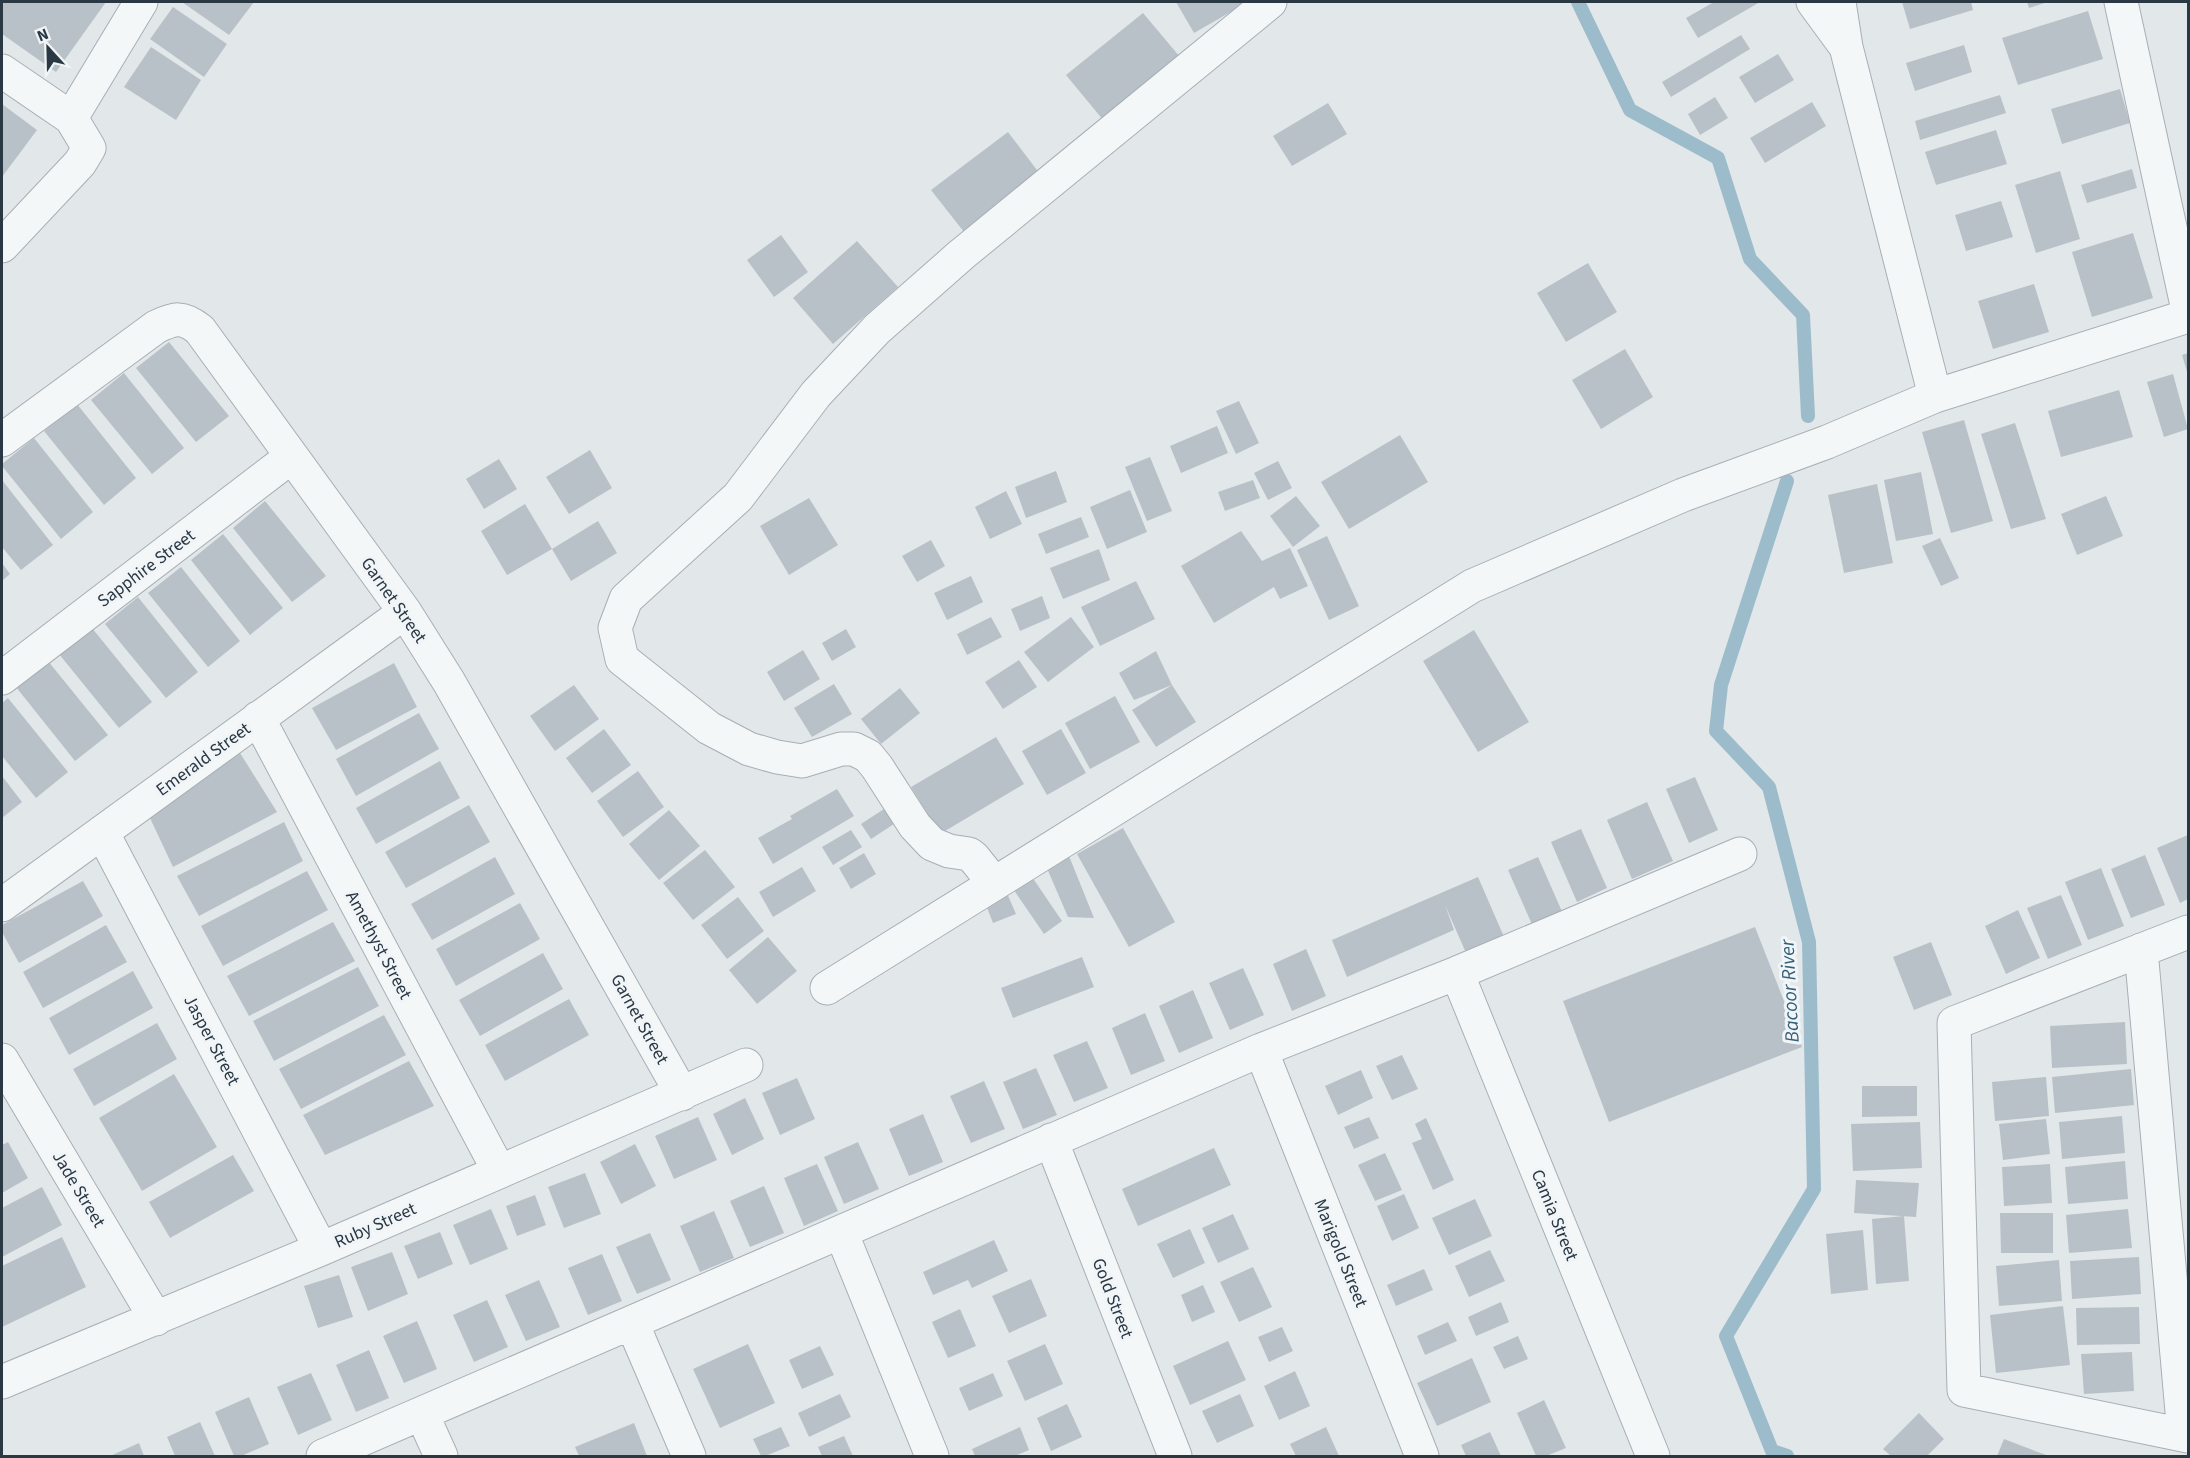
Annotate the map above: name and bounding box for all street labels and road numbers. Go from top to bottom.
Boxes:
street label: Sapphire Street [92,523,200,613]
street label: Garnet Street [355,552,432,648]
street label: Emerald Street [151,717,256,802]
street label: Amethyst Street [339,887,418,1004]
street label: Garnet Street [604,970,675,1069]
street label: Jasper Street [177,991,246,1090]
street label: Jade Street [46,1146,111,1232]
street label: Camia Street [1525,1166,1584,1265]
street label: Marigold Street [1307,1195,1374,1311]
street label: Ruby Street [330,1196,420,1255]
street label: Gold Street [1086,1254,1139,1342]

